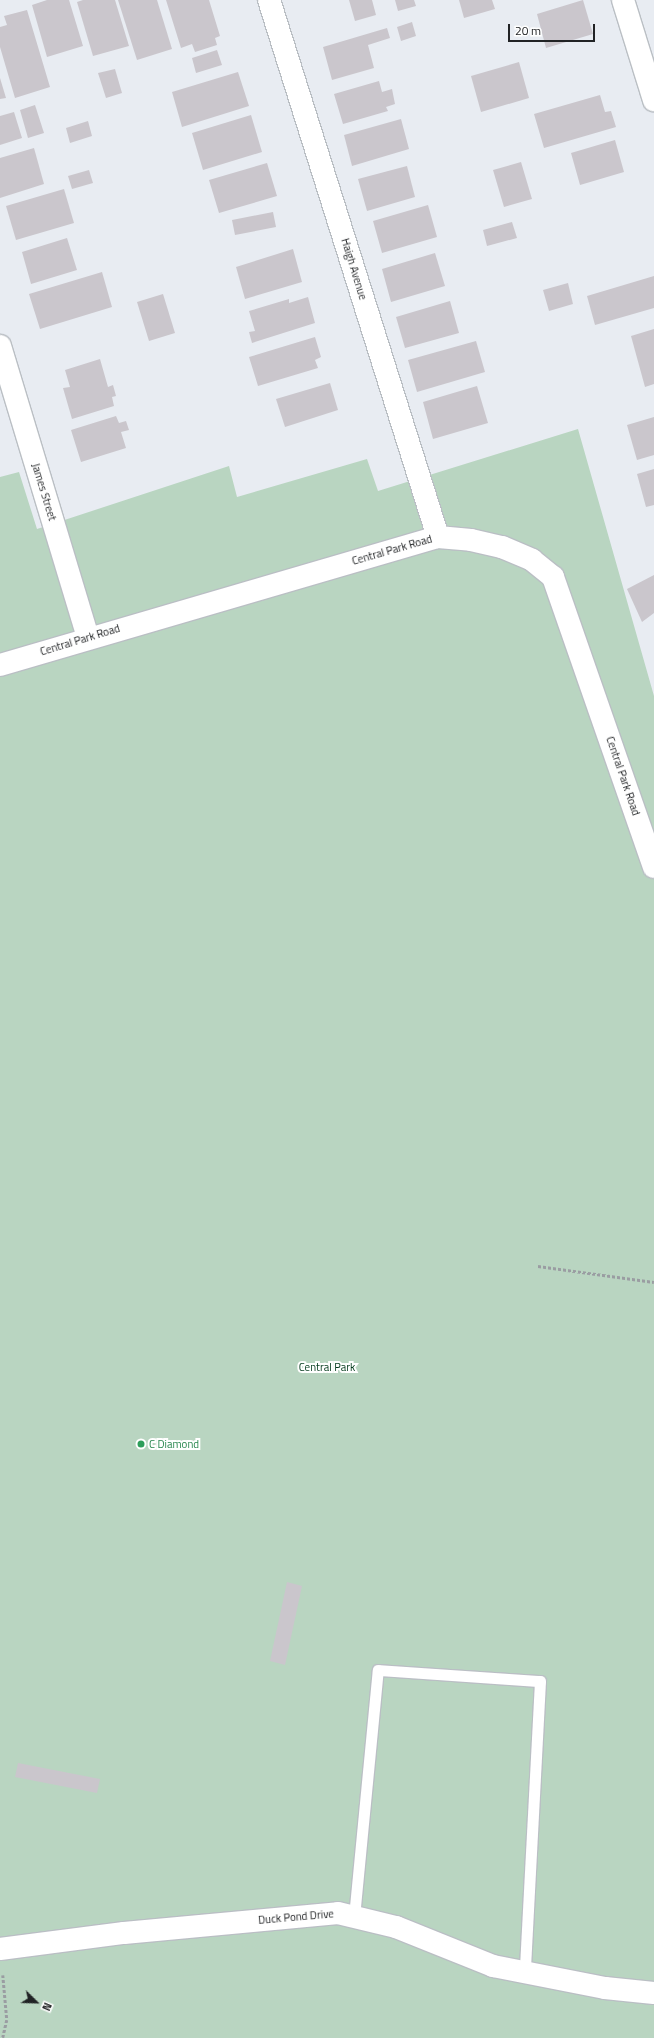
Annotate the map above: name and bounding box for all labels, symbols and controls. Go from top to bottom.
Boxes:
scale bar [510,16,597,42]
text: 20 m [515,21,541,40]
street label: Haigh Avenue [338,237,370,301]
street label: James Street [29,462,59,522]
street label: Central Park Road [350,532,434,568]
street label: Central Park Road [39,622,121,658]
street label: Central Park Road [603,735,643,817]
park label: Central Park [299,1360,355,1374]
place label: C Diamond [149,1437,199,1451]
marker: C Diamond [136,1439,146,1449]
street label: Duck Pond Drive [258,1907,334,1927]
north arrow [16,1982,56,2022]
text: N [38,2000,56,2013]

